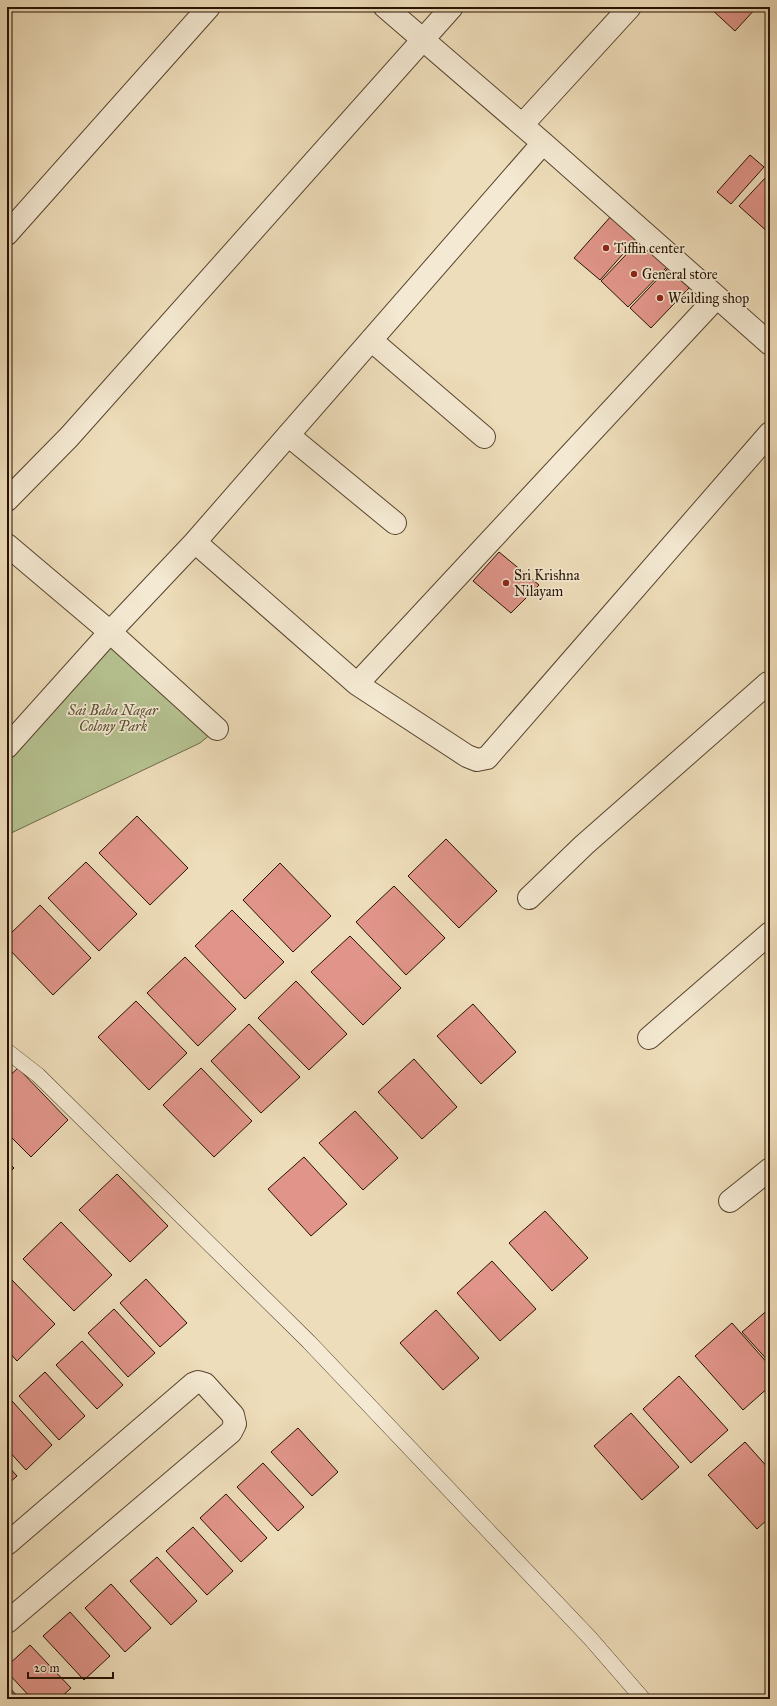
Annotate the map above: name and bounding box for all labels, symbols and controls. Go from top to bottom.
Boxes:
place label: Tiffin center [614,240,685,257]
marker: Tiffin center [601,243,611,253]
place label: General store [642,266,718,283]
marker: General store [629,269,639,279]
place label: Weilding shop [668,290,749,307]
marker: Weilding shop [655,293,665,303]
place label: Sri Krishna Nilayam [514,567,580,600]
marker: Sri Krishna Nilayam [501,578,511,588]
park label: Sai Baba Nagar Colony Park [67,702,159,735]
scale bar [28,1654,113,1680]
text: 20 m [34,1661,60,1675]

